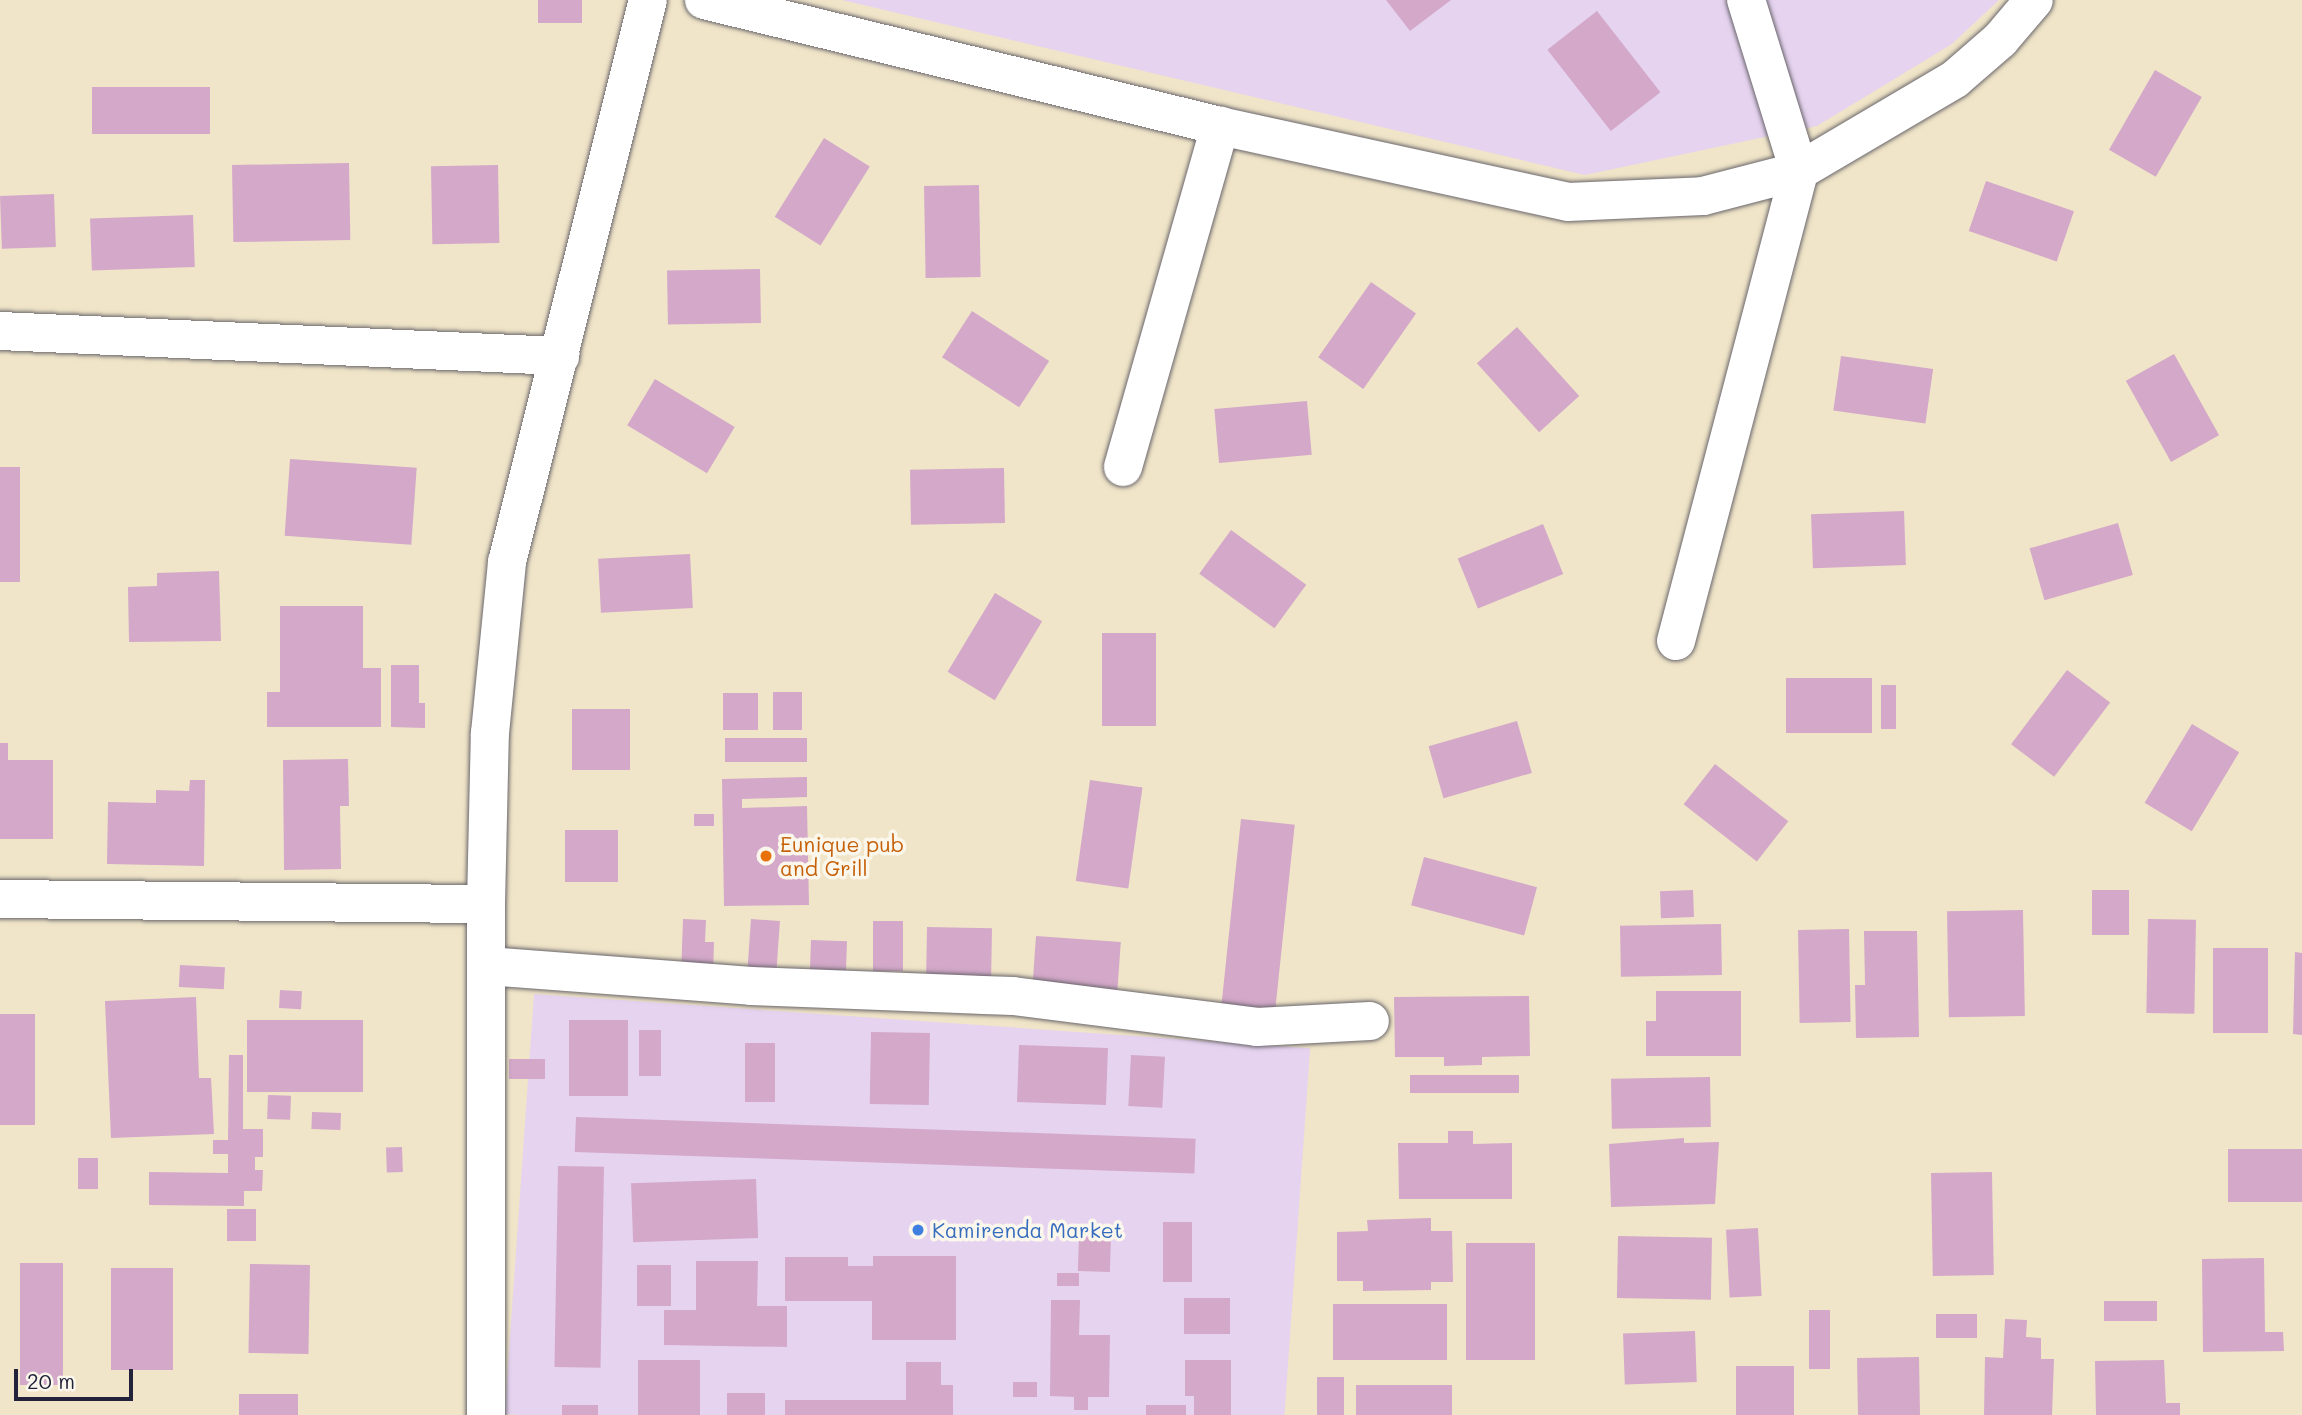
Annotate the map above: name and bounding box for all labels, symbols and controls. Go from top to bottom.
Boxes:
place label: Eunique pub and Grill [780,831,904,881]
marker: Eunique pub and Grill [758,848,774,864]
place label: Kamirenda Market [932,1217,1123,1243]
marker: Kamirenda Market [910,1222,926,1238]
scale bar [18,1356,136,1400]
text: 20 m [27,1367,75,1394]

